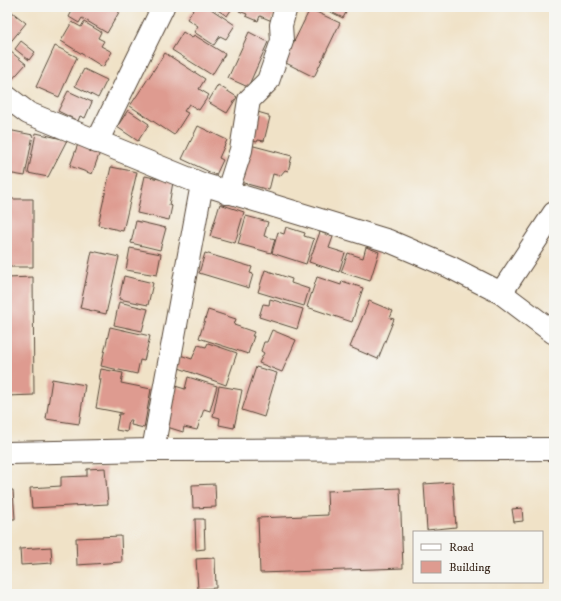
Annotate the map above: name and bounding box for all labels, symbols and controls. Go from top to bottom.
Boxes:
legend [413,531,543,583]
text: Road [449,540,474,555]
text: Building [449,560,490,575]

